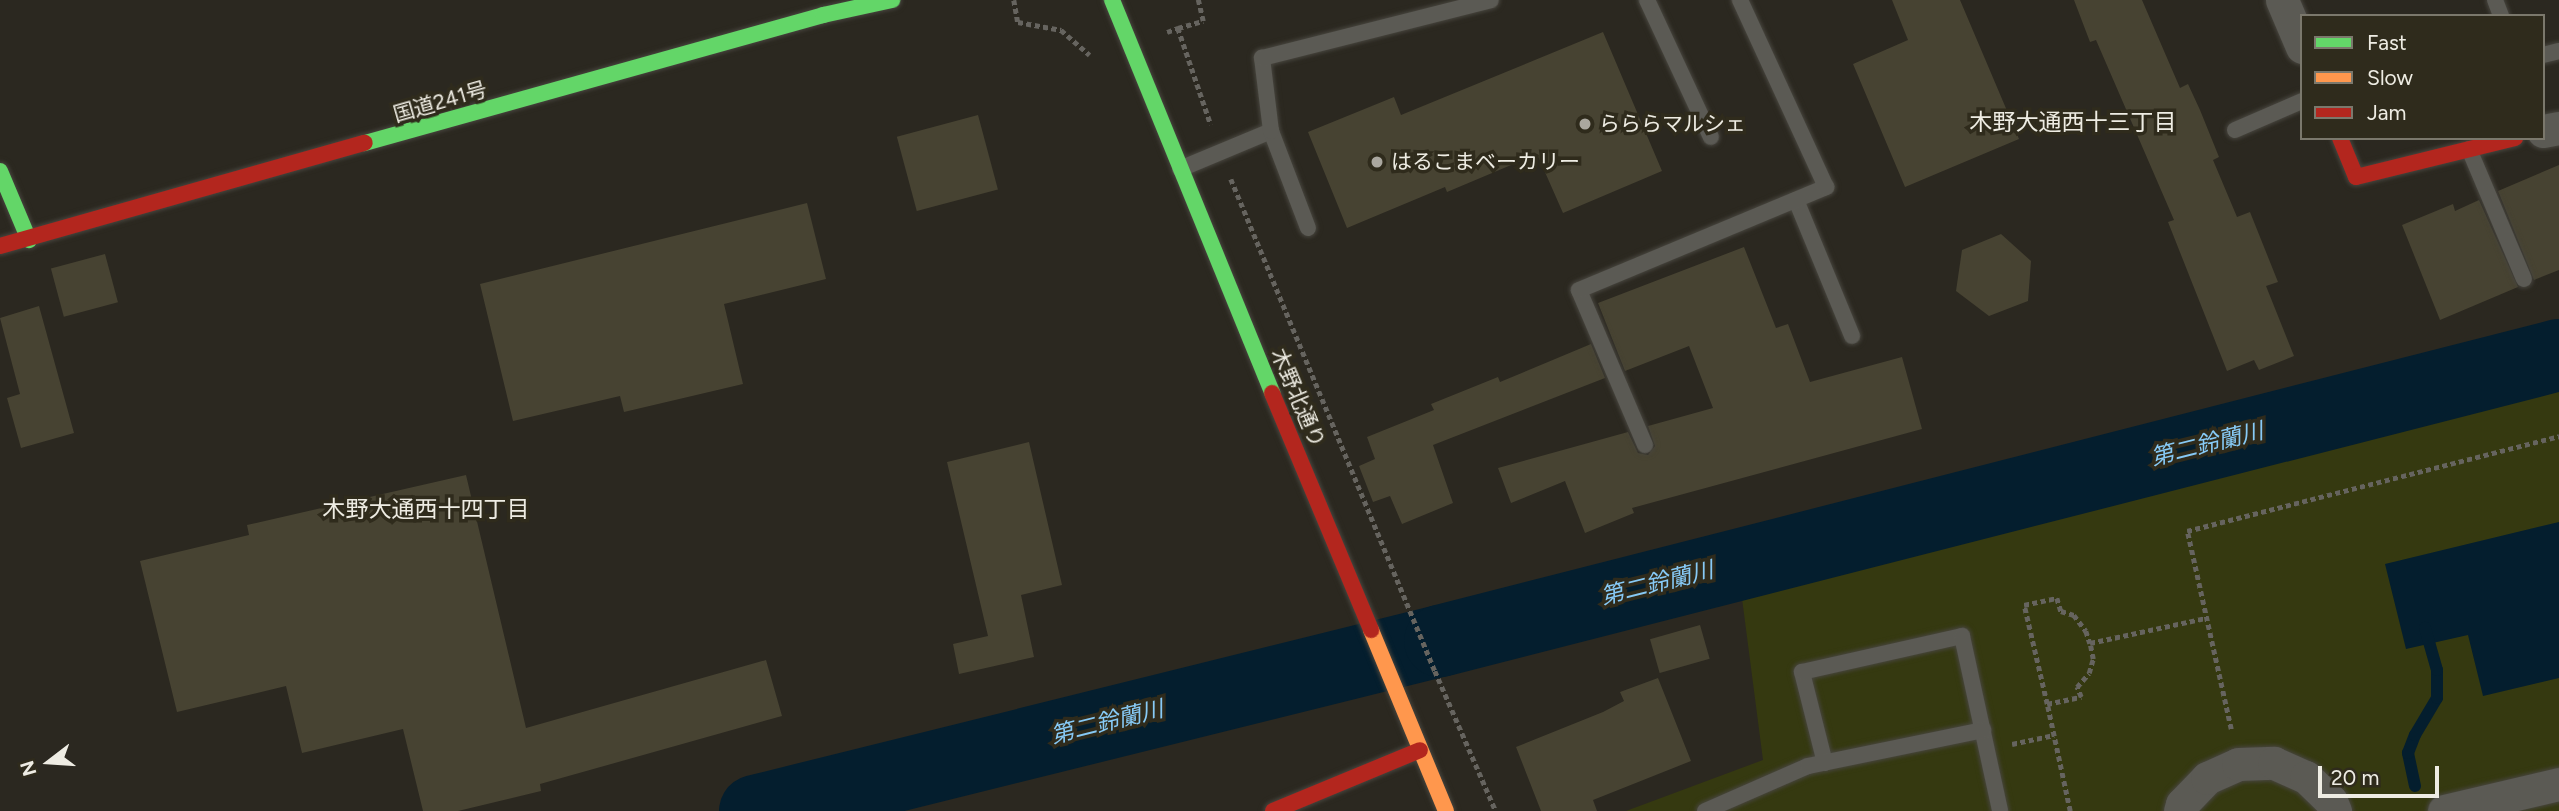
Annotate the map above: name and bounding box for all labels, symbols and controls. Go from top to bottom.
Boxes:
legend [2300,14,2545,140]
text: Fast [2367,30,2407,55]
text: Slow [2367,65,2413,90]
street label: 国道241号 [390,77,490,127]
text: Jam [2367,100,2406,125]
district label: 木野大通西十三丁目 [1970,108,2176,136]
place label: らららマルシェ [1599,111,1746,137]
marker: らららマルシェ [1577,116,1593,132]
place label: はるこまベーカリー [1391,149,1580,175]
marker: はるこまベーカリー [1369,154,1385,170]
street label: 木野北通り [1266,345,1330,451]
water label: 第二鈴蘭川 [2148,417,2266,471]
district label: 木野大通西十四丁目 [323,495,529,523]
water label: 第二鈴蘭川 [1598,556,1716,610]
water label: 第二鈴蘭川 [1048,695,1166,749]
north arrow [14,727,84,797]
scale bar [2321,752,2442,796]
text: N [15,758,42,779]
text: 20 m [2331,765,2379,790]

